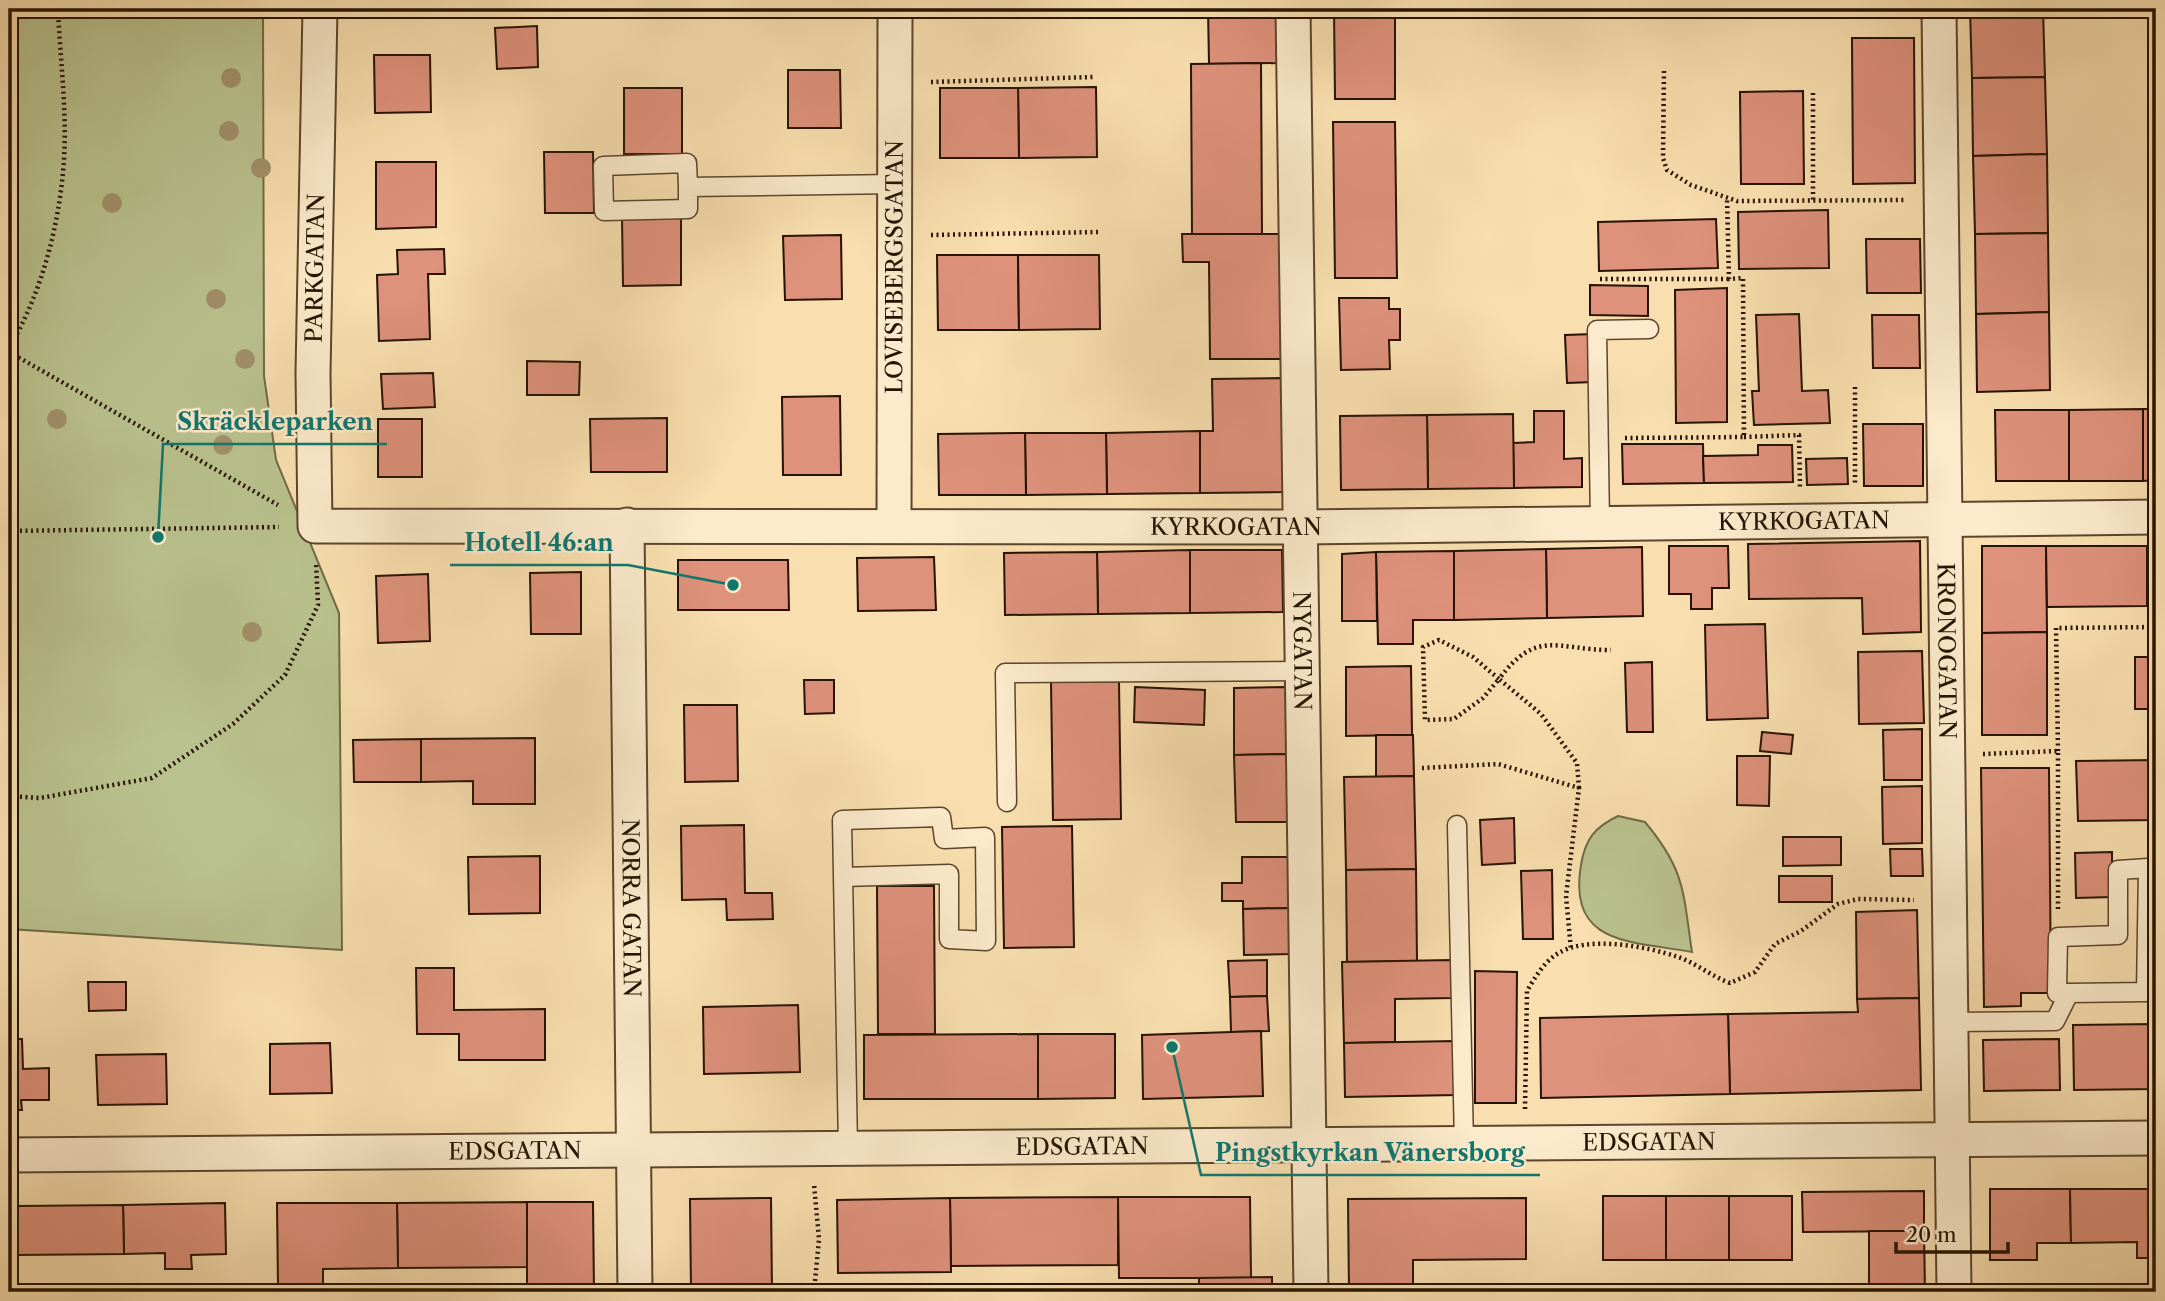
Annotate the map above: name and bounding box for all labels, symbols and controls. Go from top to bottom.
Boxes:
street label: LOVISEBERGSGATAN [880,140,909,394]
street label: PARKGATAN [300,193,330,343]
callout: Skräckleparken [163,399,387,444]
text: Skräckleparken [177,407,374,436]
street label: KYRKOGATAN [1718,506,1890,536]
street label: KYRKOGATAN [1150,513,1322,541]
callout: Hotell 46:an [450,520,628,565]
text: Hotell 46:an [464,528,614,557]
street label: KRONOGATAN [1931,563,1962,739]
street label: NYGATAN [1287,591,1317,711]
street label: NORRA GATAN [616,818,646,998]
street label: EDSGATAN [1582,1127,1716,1157]
callout: Pingstkyrkan Vänersborg [1201,1130,1540,1175]
street label: EDSGATAN [1015,1132,1149,1161]
street label: EDSGATAN [448,1136,582,1166]
text: Pingstkyrkan Vänersborg [1215,1138,1526,1167]
scale bar [1896,1210,2008,1254]
text: 20 m [1906,1222,1957,1247]

